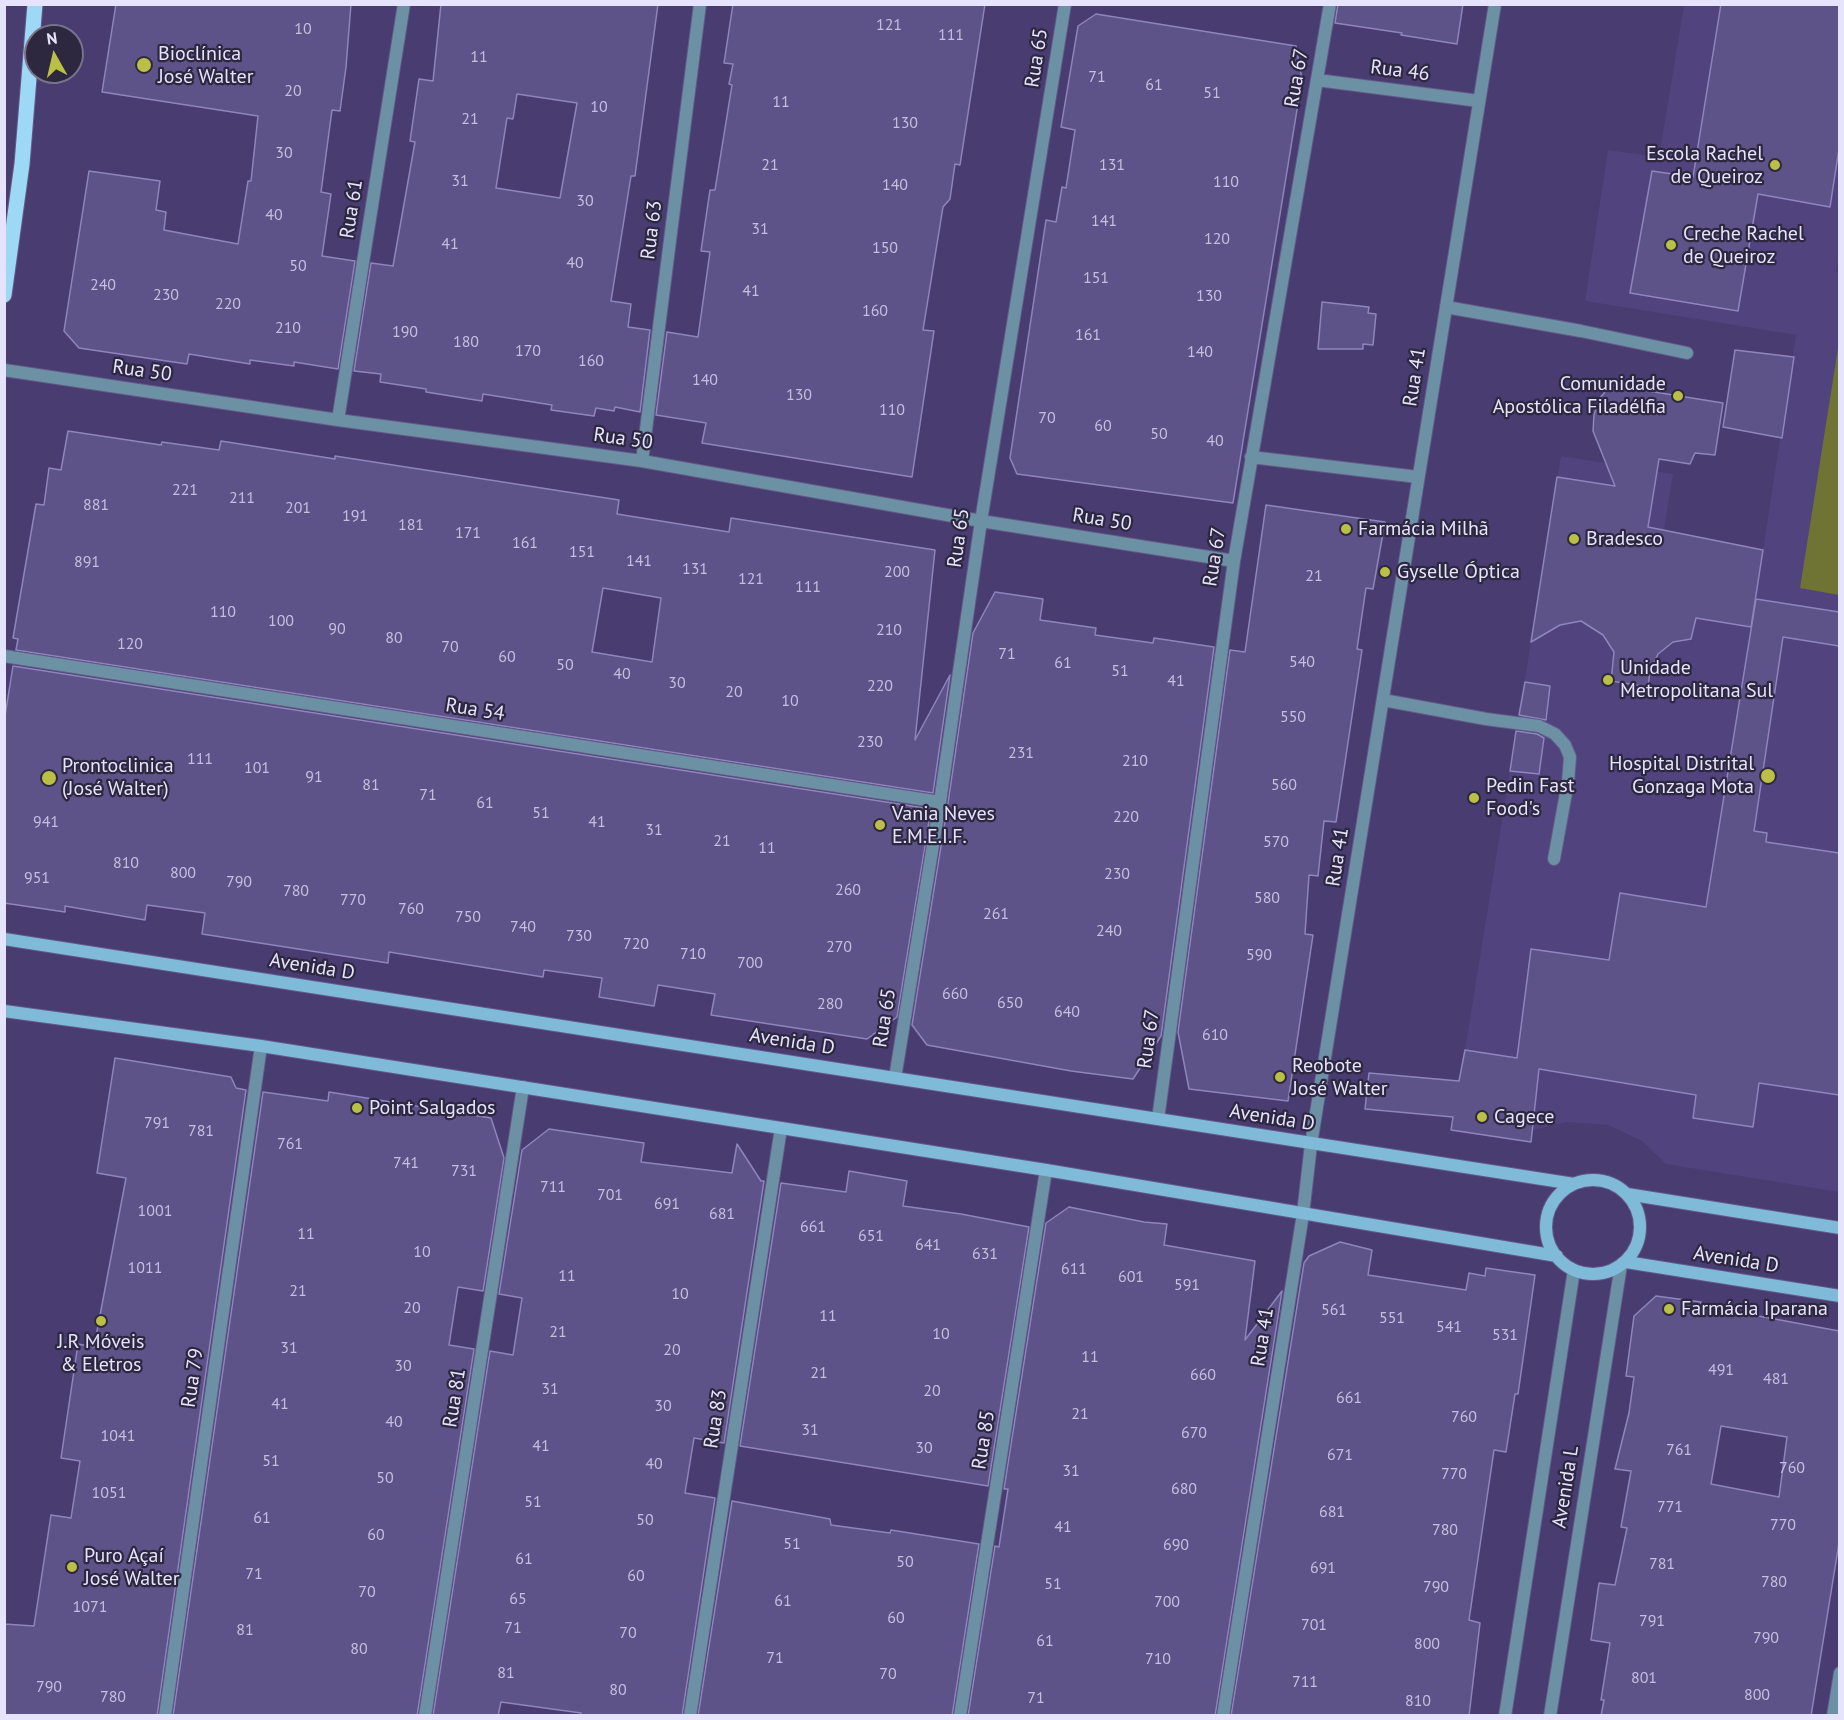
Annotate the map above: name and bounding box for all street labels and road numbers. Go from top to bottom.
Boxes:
street label: Rua 65 [1020,27,1054,89]
street label: Rua 67 [1280,47,1314,109]
street label: Rua 46 [1369,55,1431,87]
street label: Rua 61 [335,178,369,240]
street label: Rua 63 [636,199,668,261]
street label: Rua 41 [1398,346,1432,408]
street label: Rua 50 [111,355,173,387]
street label: Rua 50 [592,423,654,455]
street label: Rua 50 [1071,503,1133,537]
street label: Rua 65 [943,507,975,569]
street label: Rua 67 [1198,526,1232,588]
street label: Rua 54 [444,693,506,727]
street label: Rua 41 [1321,826,1355,888]
street label: Avenida D [268,948,356,986]
street label: Rua 65 [868,987,902,1049]
street label: Rua 67 [1133,1008,1165,1070]
street label: Avenida D [748,1023,836,1061]
street label: Avenida D [1228,1099,1316,1137]
street label: Avenida D [1692,1241,1780,1279]
street label: Rua 41 [1246,1306,1280,1368]
street label: Rua 79 [177,1347,209,1409]
street label: Rua 81 [438,1367,472,1429]
street label: Rua 83 [699,1388,733,1450]
street label: Rua 85 [967,1409,1001,1471]
street label: Avenida L [1548,1444,1584,1530]

